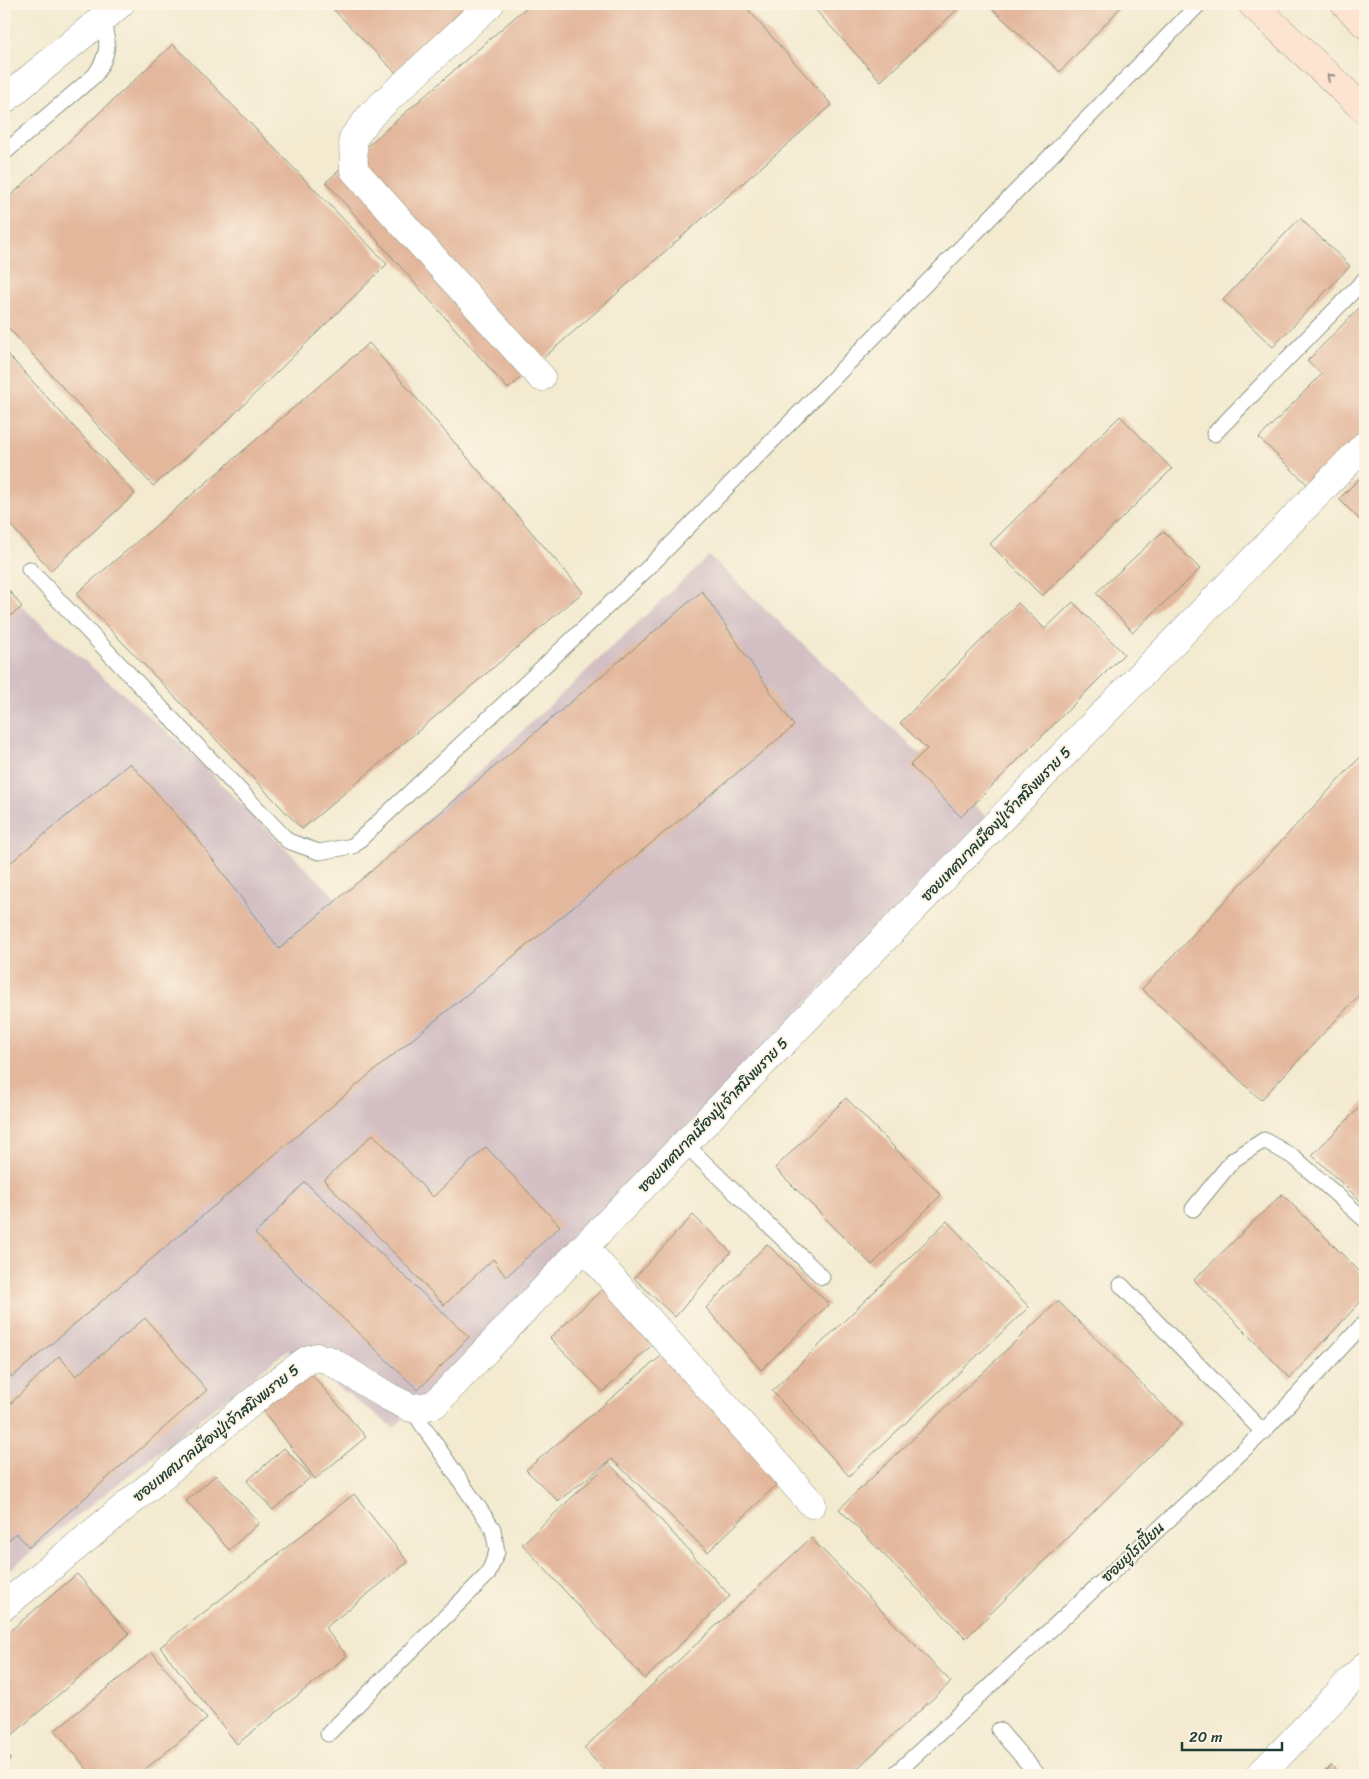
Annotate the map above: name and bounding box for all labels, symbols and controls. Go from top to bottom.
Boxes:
one-way arrow [1326,74,1335,83]
street label: ซอยเทศบาลเมืองปู่เจ้าสมิงพราย 5 [914,740,1078,908]
street label: ซอยเทศบาลเมืองปู่เจ้าสมิงพราย 5 [631,1031,795,1199]
street label: ซอยเทศบาลเมืองปู่เจ้าสมิงพราย 5 [127,1357,305,1509]
street label: ซอยยูโรเปี้ยน [1095,1515,1171,1589]
scale bar [1182,1719,1282,1751]
text: 20 m [1189,1724,1223,1750]

